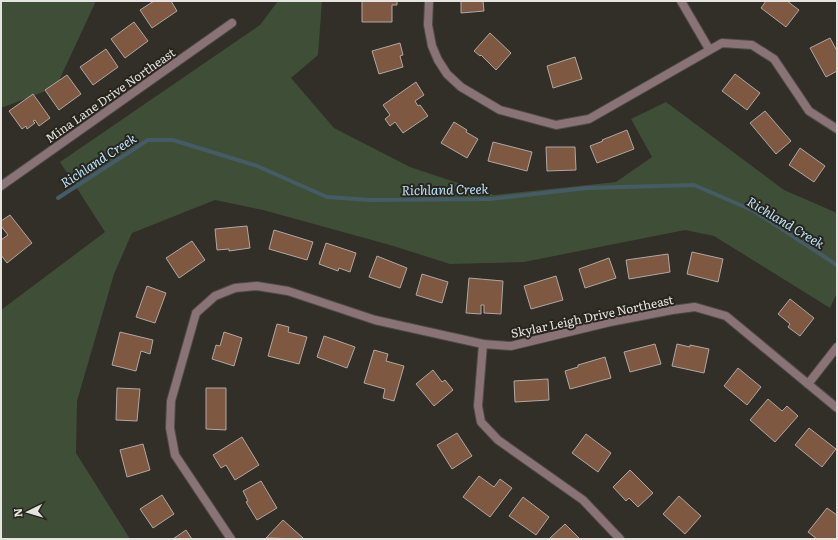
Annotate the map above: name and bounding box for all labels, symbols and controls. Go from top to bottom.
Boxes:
street label: Mina Lane Drive Northeast [42,43,179,147]
water label: Richland Creek [56,128,140,192]
water label: Richland Creek [401,179,490,199]
water label: Richland Creek [744,191,829,253]
street label: Skylar Leigh Drive Northeast [509,290,675,342]
north arrow [8,492,48,532]
text: N [9,508,25,518]

